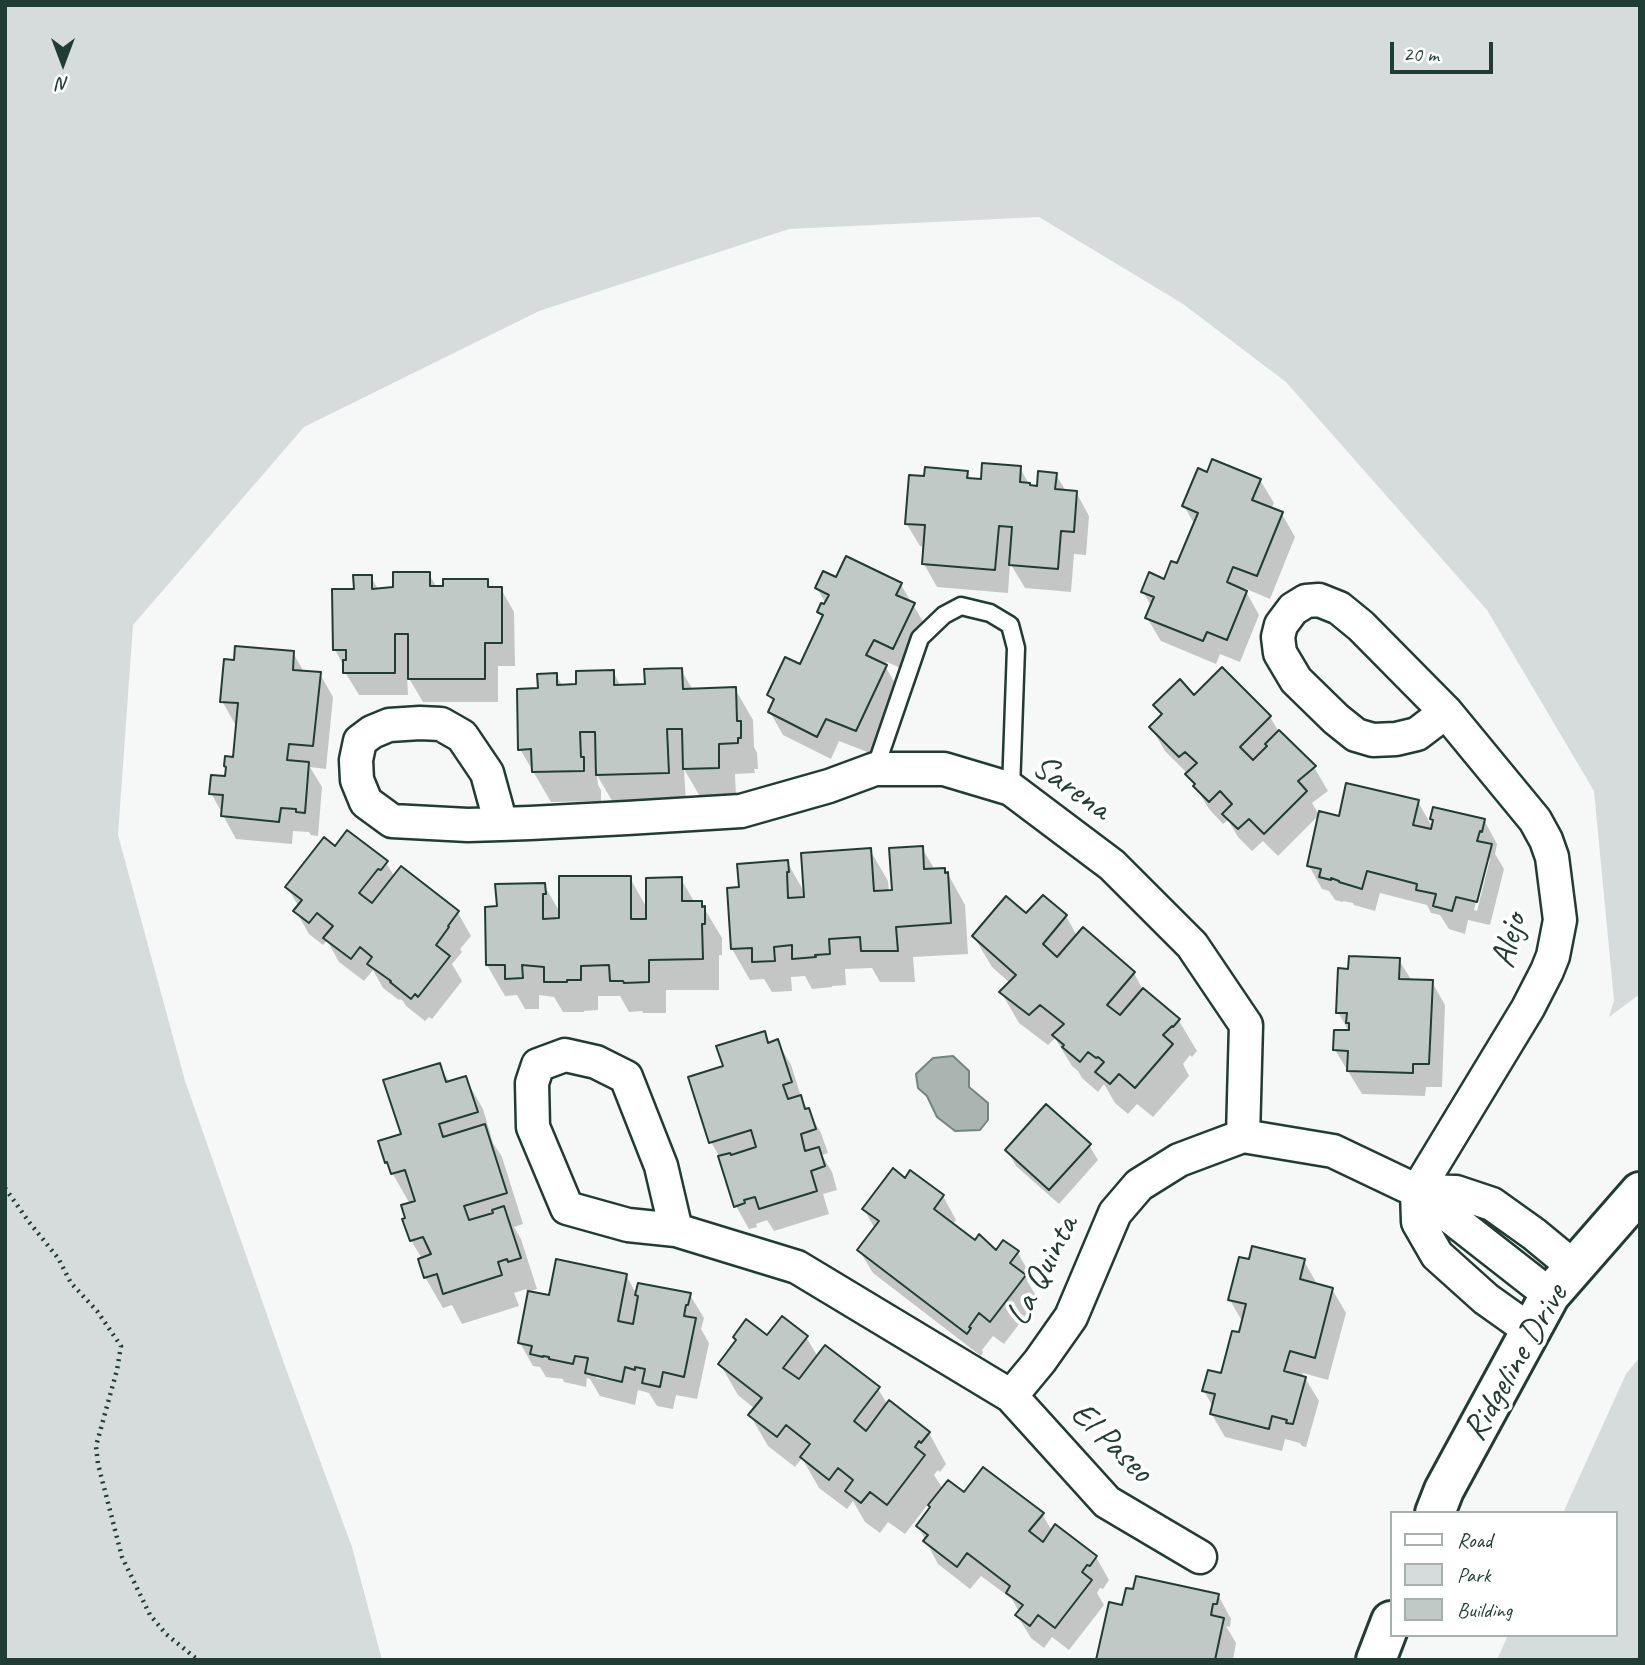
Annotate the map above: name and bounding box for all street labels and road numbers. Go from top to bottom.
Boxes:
street label: Sarena [1024,746,1118,830]
street label: Alejo [1483,910,1537,972]
street label: La Quinta [998,1209,1088,1333]
street label: Ridgeline Drive [1454,1277,1578,1449]
street label: El Paseo [1061,1394,1161,1492]

